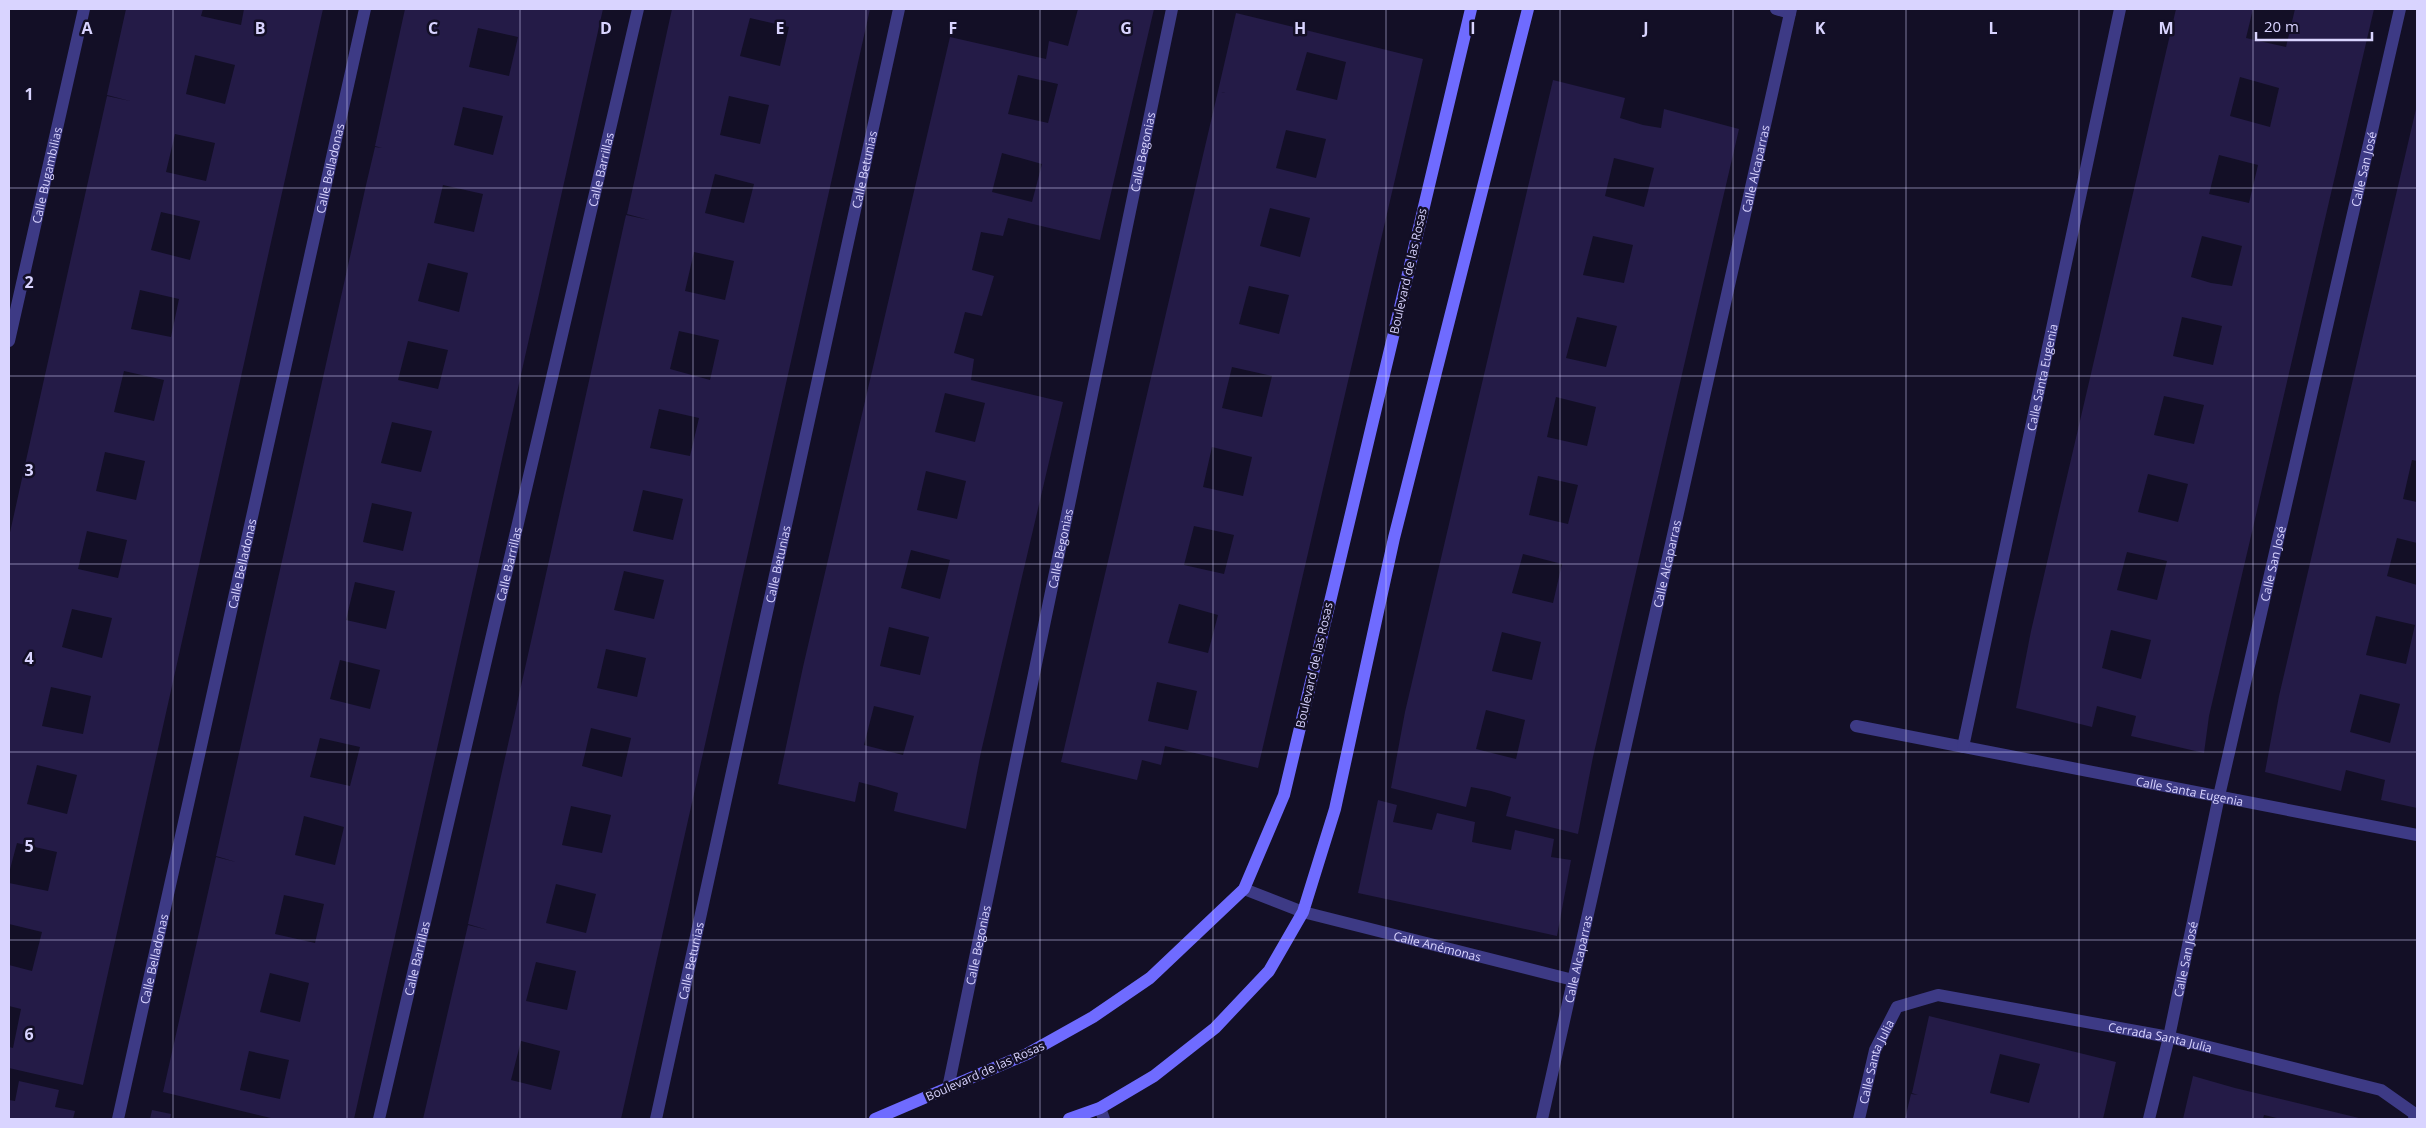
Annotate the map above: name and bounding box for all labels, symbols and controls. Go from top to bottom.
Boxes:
scale bar [2256,10,2372,42]
text: 20 m [2264,16,2299,36]
text: A [81,17,93,39]
text: B [255,17,265,39]
text: C [428,17,438,39]
text: D [600,17,612,39]
text: E [776,17,785,39]
text: F [949,17,957,39]
text: G [1120,17,1132,39]
text: H [1294,17,1306,39]
text: I [1470,17,1476,39]
text: J [1641,17,1649,39]
text: K [1815,17,1826,39]
text: L [1988,17,1998,39]
text: M [2158,17,2174,39]
text: 1 [24,83,34,105]
street label: Calle Begonias [1126,110,1159,193]
street label: Calle Belladonas [311,121,348,215]
street label: Calle Alcaparras [1737,123,1773,214]
street label: Calle Bugambilias [27,125,66,225]
street label: Calle Betunias [847,129,881,210]
street label: Calle San José [2346,129,2380,208]
street label: Calle Barrillas [584,130,618,208]
street label: Boulevard de las Rosas [1385,206,1431,336]
text: 2 [24,271,34,293]
street label: Calle Santa Eugenia [2022,322,2061,432]
text: 3 [24,459,34,481]
street label: Calle Begonias [1043,507,1077,590]
street label: Calle Belladonas [223,517,260,610]
street label: Calle Alcaparras [1648,518,1685,609]
street label: Calle Betunias [761,523,794,605]
street label: Calle San José [2256,524,2289,603]
street label: Calle Barrillas [492,525,525,603]
street label: Boulevard de las Rosas [1291,600,1337,730]
text: 4 [24,647,34,669]
street label: Calle Santa Eugenia [2135,772,2245,810]
text: 5 [24,835,34,857]
street label: Calle Begonias [961,903,994,987]
street label: Calle Belladonas [135,912,172,1006]
street label: Calle Alcaparras [1560,913,1596,1004]
street label: Calle Barrillas [400,919,433,997]
street label: Calle San José [2169,919,2201,998]
street label: Calle Betunias [674,920,707,1001]
street label: Calle Anémonas [1392,927,1483,965]
street label: Calle Santa Julia [1854,1017,1898,1105]
street label: Cerrada Santa Julia [2107,1018,2214,1056]
text: 6 [24,1023,34,1045]
street label: Boulevard de las Rosas [923,1037,1047,1105]

